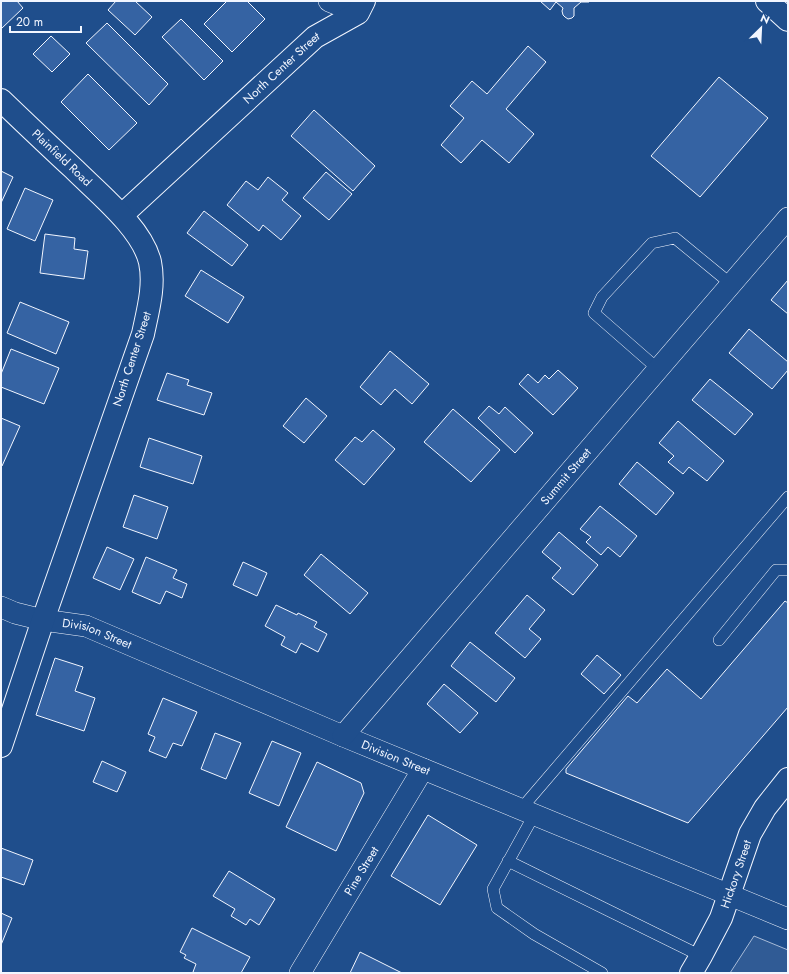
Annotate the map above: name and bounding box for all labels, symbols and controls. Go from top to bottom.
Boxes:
scale bar [10,8,81,34]
north arrow [741,8,781,48]
text: N [758,10,772,28]
text: 20 m [16,13,43,31]
street label: North Center Street [239,27,323,108]
street label: Plainfield Road [28,125,96,191]
street label: North Center Street [108,309,156,409]
street label: Summit Street [536,444,596,509]
street label: Division Street [61,614,135,654]
street label: Division Street [359,735,433,780]
street label: Hickory Street [716,838,756,911]
street label: Pine Street [340,843,383,899]

